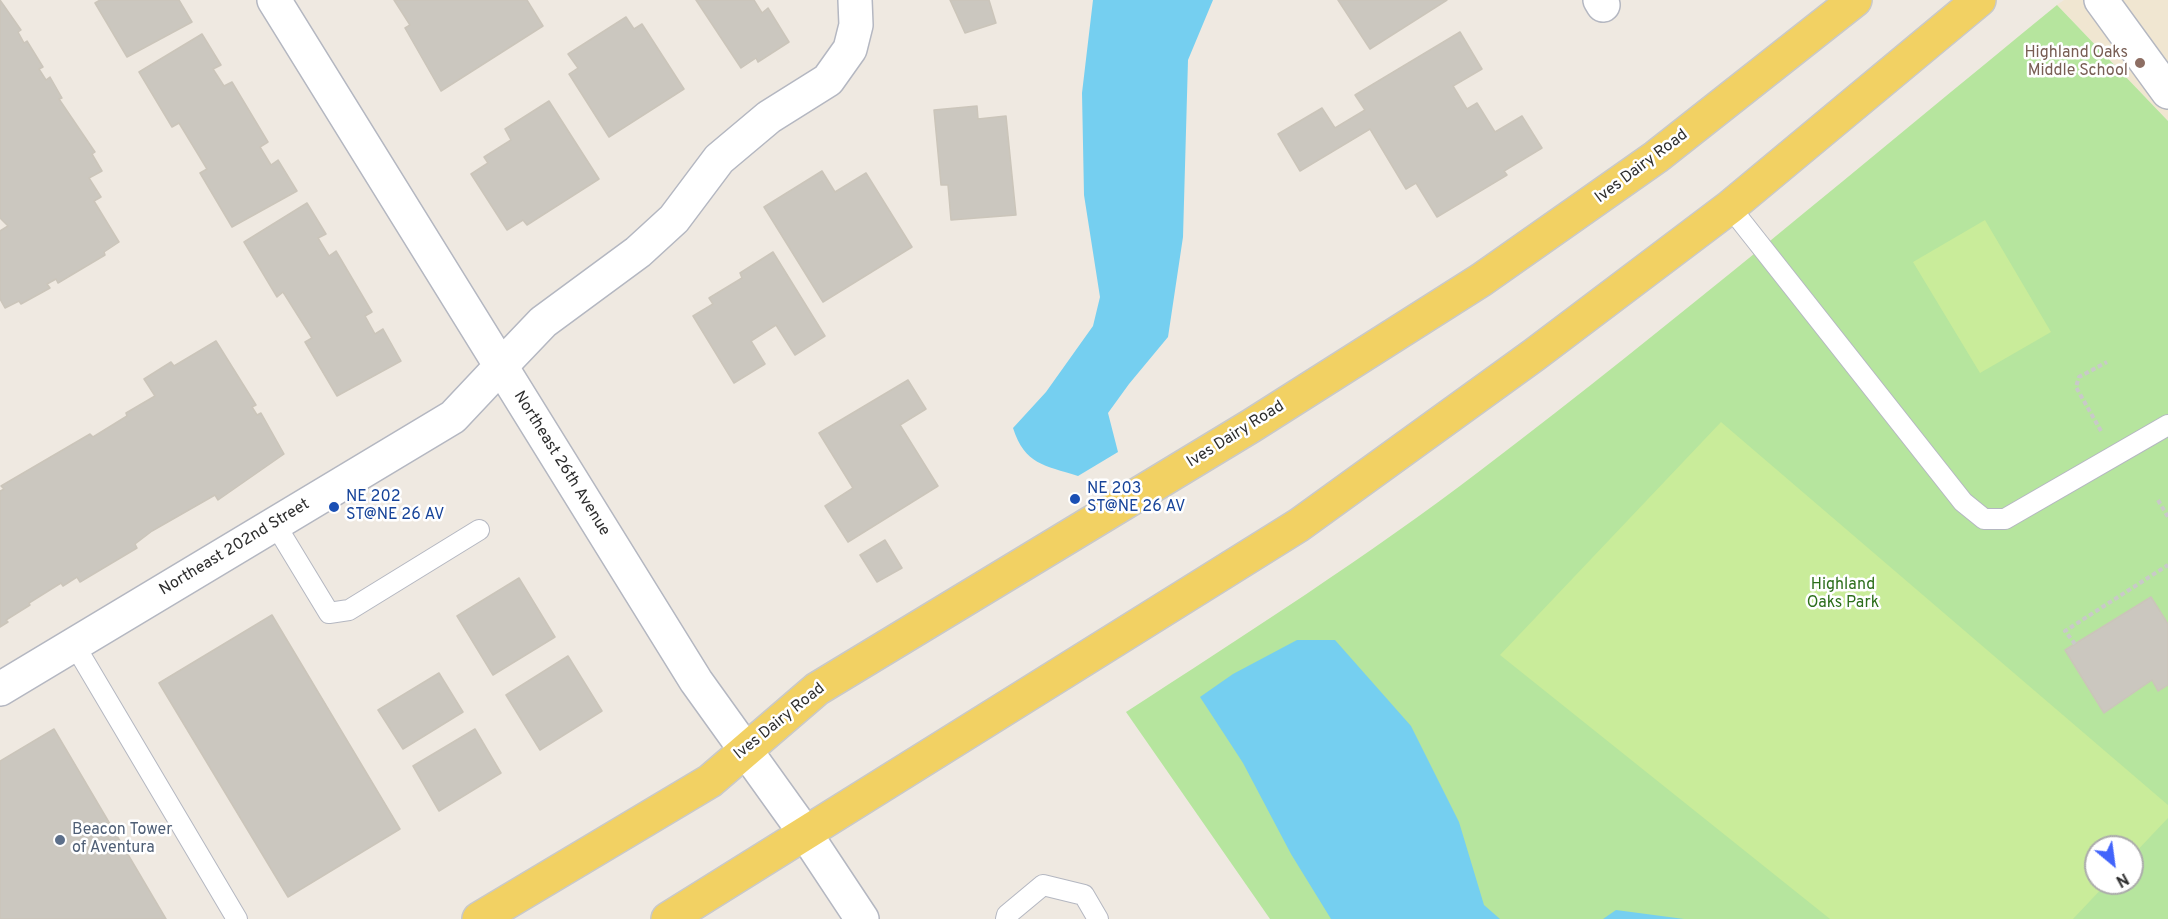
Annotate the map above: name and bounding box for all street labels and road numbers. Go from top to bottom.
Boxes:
street label: Ives Dairy Road [1592,126,1692,208]
street label: Northeast 26th Avenue [509,388,613,540]
street label: Ives Dairy Road [1184,397,1288,473]
street label: Northeast 202nd Street [156,496,314,600]
street label: Ives Dairy Road [731,680,829,764]

